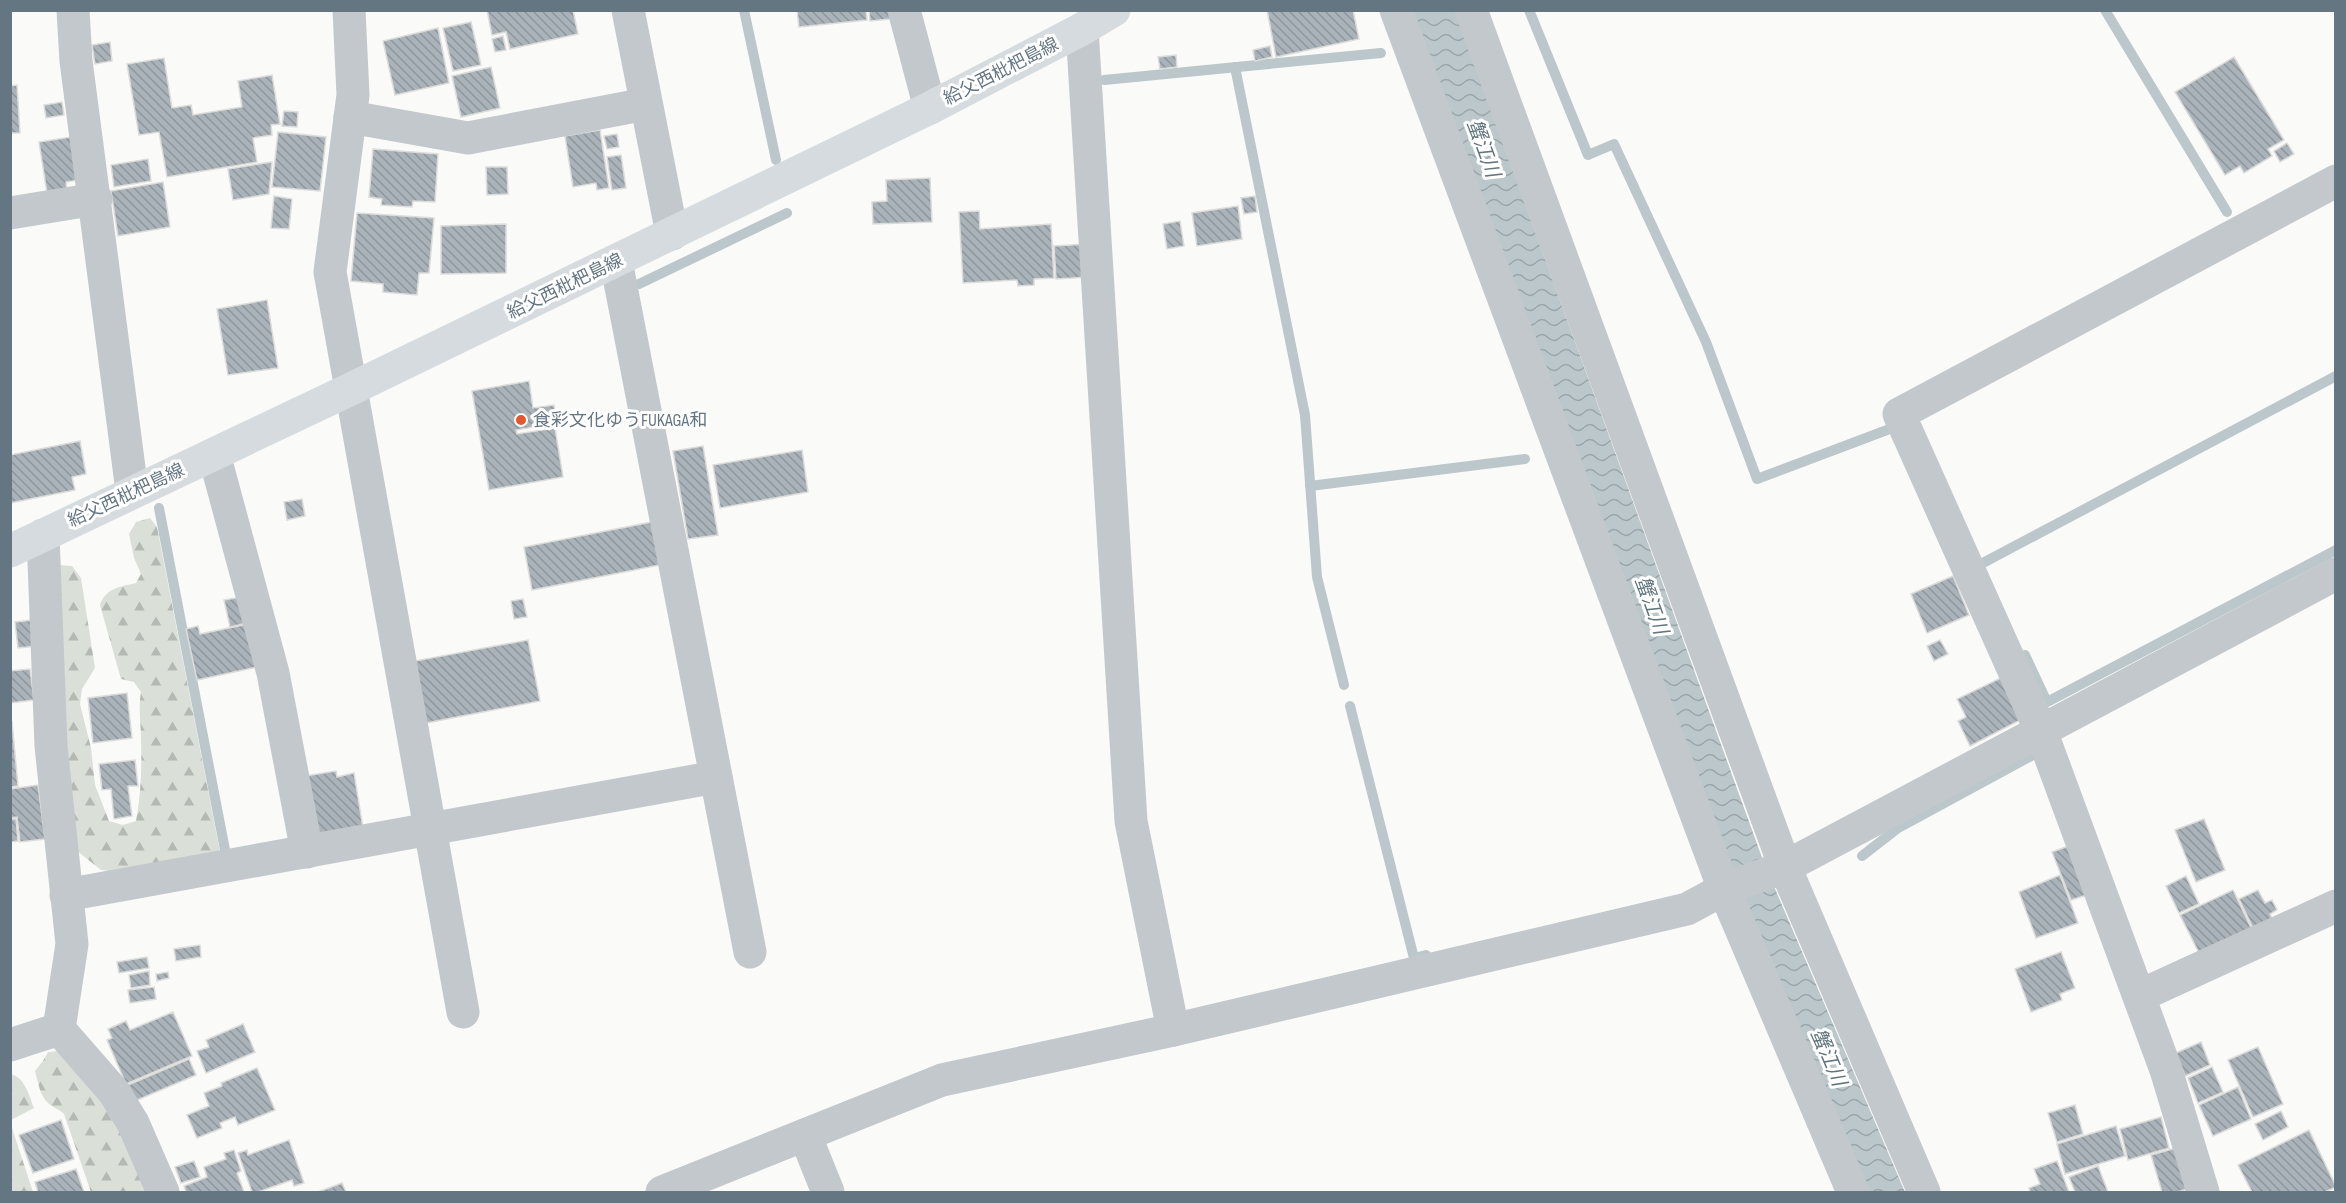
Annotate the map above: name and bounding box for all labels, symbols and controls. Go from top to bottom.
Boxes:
street label: 給父西枇杷島線 [940,33,1062,109]
water label: 蟹江川 [1462,116,1505,183]
street label: 給父西枇杷島線 [504,249,626,324]
place label: 食彩文化ゆうFUKAGA和 [533,410,707,431]
marker: 食彩文化ゆうFUKAGA和 [514,413,528,427]
street label: 給父西枇杷島線 [65,459,188,532]
water label: 蟹江川 [1630,573,1673,640]
water label: 蟹江川 [1805,1025,1852,1092]

